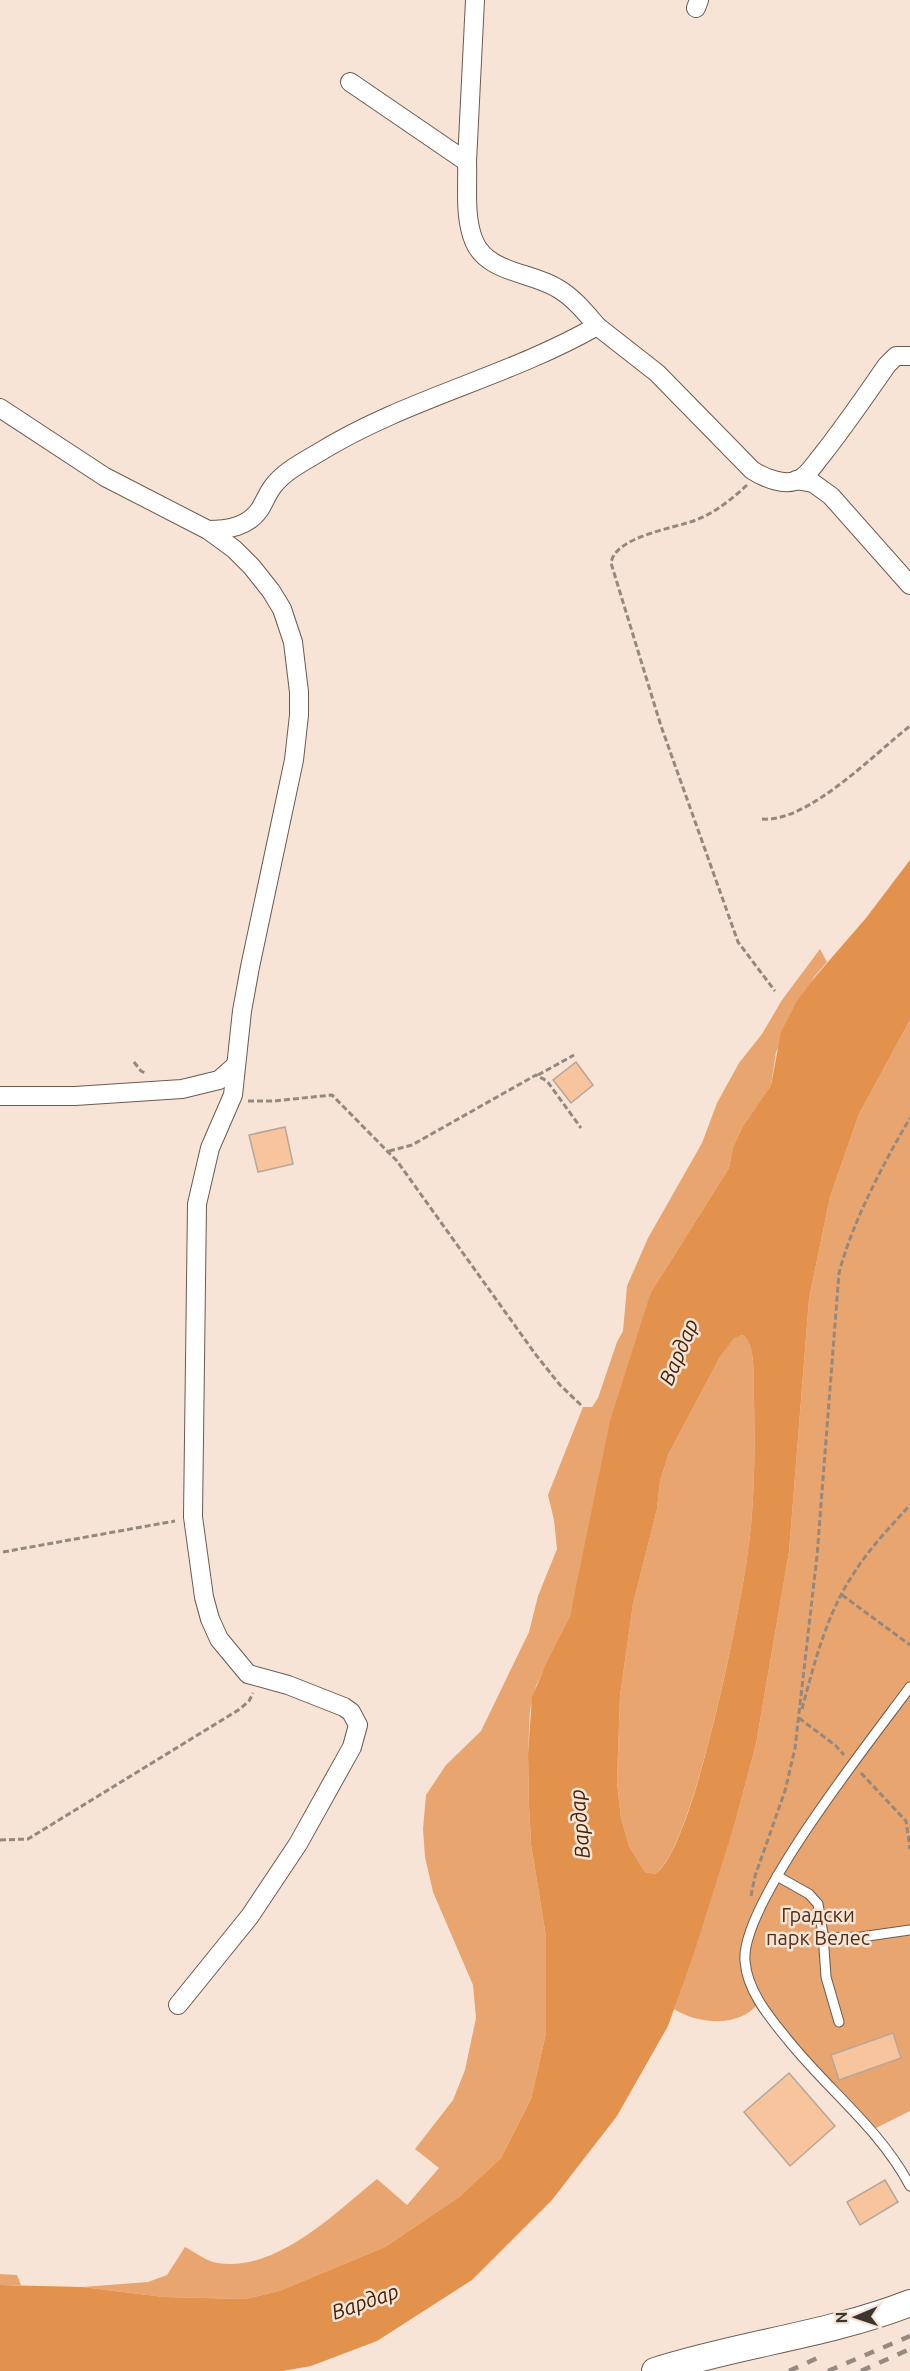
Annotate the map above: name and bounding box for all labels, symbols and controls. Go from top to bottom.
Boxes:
water label: Вардар [653,1315,703,1388]
water label: Вардар [564,1789,594,1860]
park label: Градски парк Велес [766,1903,870,1949]
water label: Вардар [328,2278,401,2324]
north arrow [826,2287,886,2347]
text: N [832,2311,850,2324]

